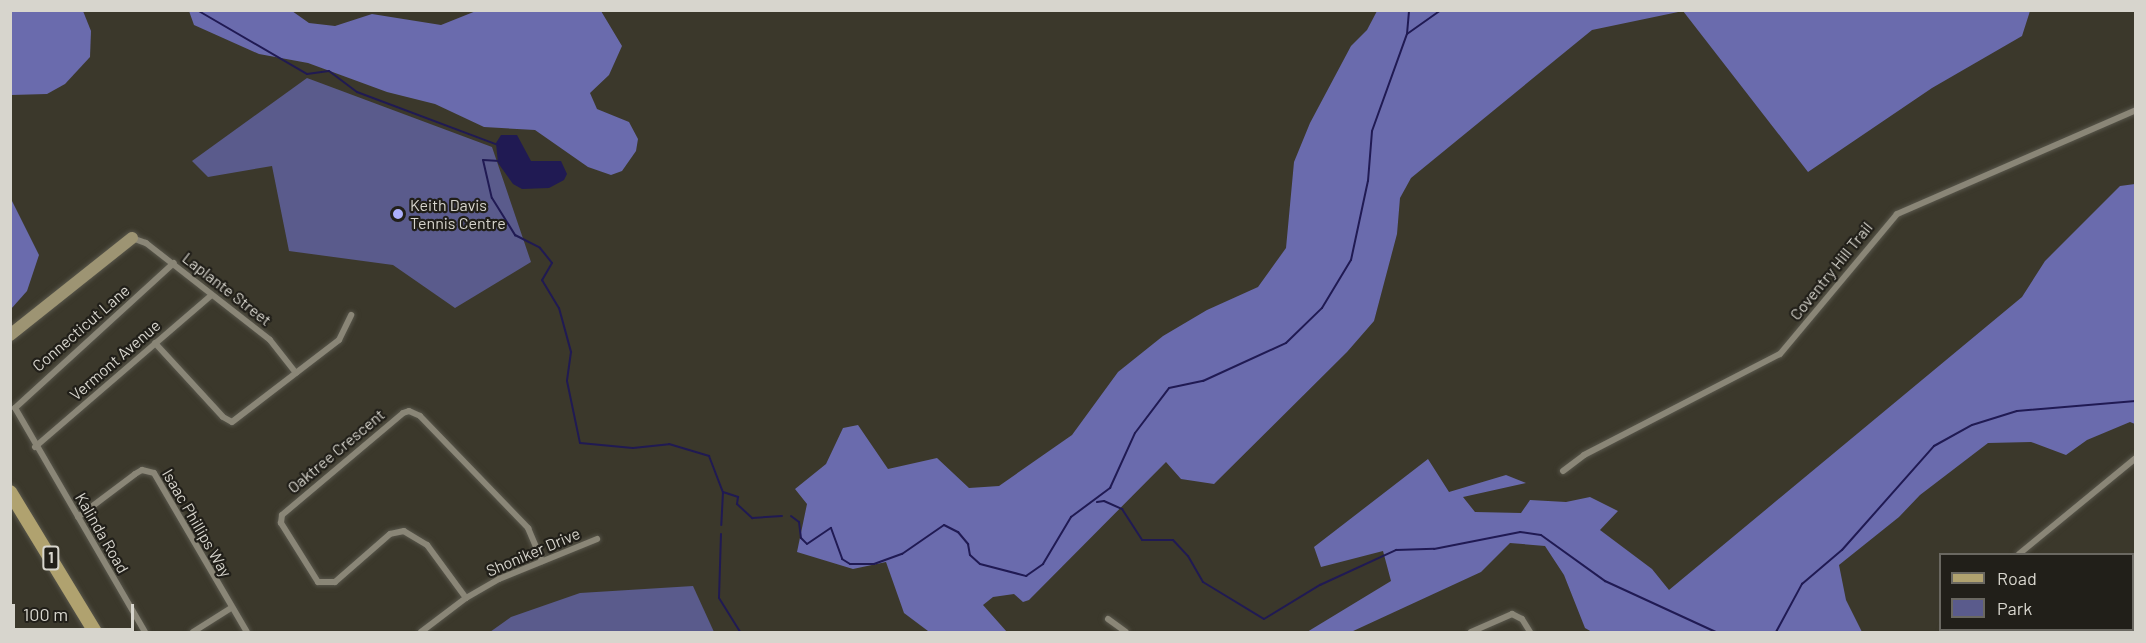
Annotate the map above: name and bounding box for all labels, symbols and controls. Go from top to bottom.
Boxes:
place label: Keith Davis Tennis Centre [410,195,506,233]
marker: Keith Davis Tennis Centre [391,207,405,221]
street label: Coventry Hill Trail [1786,218,1876,324]
street label: Laplante Street [179,248,275,330]
street label: Connecticut Lane [28,281,134,375]
street label: Vermont Avenue [66,316,164,404]
street label: Oaktree Crescent [284,405,388,497]
street label: Isaac Phillips Way [158,465,236,581]
street label: Kalinda Road [71,489,133,577]
street label: Shoniker Drive [483,524,583,580]
road number: 1 [42,546,60,570]
legend [1939,553,2134,631]
text: Road [1997,567,2037,589]
scale bar [15,592,136,630]
text: Park [1997,597,2032,619]
text: 100 m [23,603,68,625]

